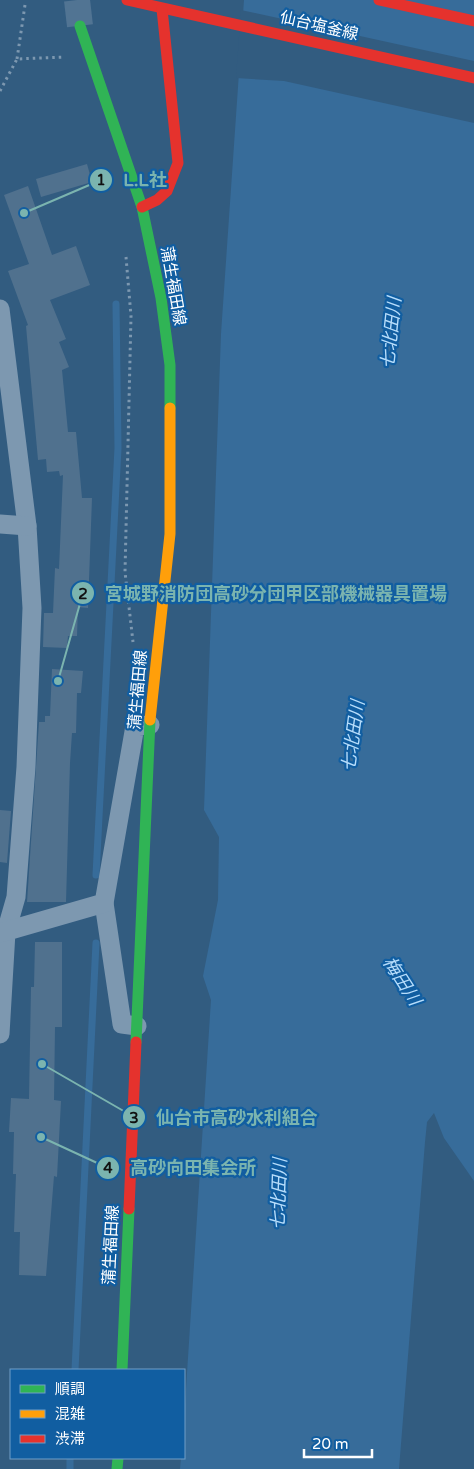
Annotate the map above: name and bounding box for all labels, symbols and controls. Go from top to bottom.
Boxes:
street label: 仙台塩釜線 [278,7,360,45]
callout: L.L社 [89,163,177,196]
text: L.L社 [123,169,167,191]
text: 1 [96,171,106,189]
street label: 蒲生福田線 [156,245,190,327]
water label: 七北田川 [376,294,406,370]
callout: 宮城野消防団高砂分団甲区部機械器具置場 [70,577,457,610]
text: 宮城野消防団高砂分団甲区部機械器具置場 [105,583,447,605]
text: 2 [78,585,88,603]
street label: 蒲生福田線 [125,649,151,731]
water label: 七北田川 [337,697,369,773]
water label: 梅田川 [378,952,427,1011]
callout: 仙台市高砂水利組合 [121,1101,328,1134]
text: 仙台市高砂水利組合 [156,1107,318,1129]
text: 3 [129,1109,139,1127]
callout: 高砂向田集会所 [95,1151,266,1184]
water label: 七北田川 [267,1156,291,1230]
text: 高砂向田集会所 [130,1157,256,1179]
text: 4 [103,1159,113,1177]
street label: 蒲生福田線 [99,1205,123,1285]
legend [10,1369,185,1459]
text: 順調 [55,1380,85,1398]
text: 混雑 [55,1405,85,1423]
scale bar [304,1426,372,1458]
text: 渋滞 [55,1430,85,1448]
text: 20 m [312,1435,349,1453]

